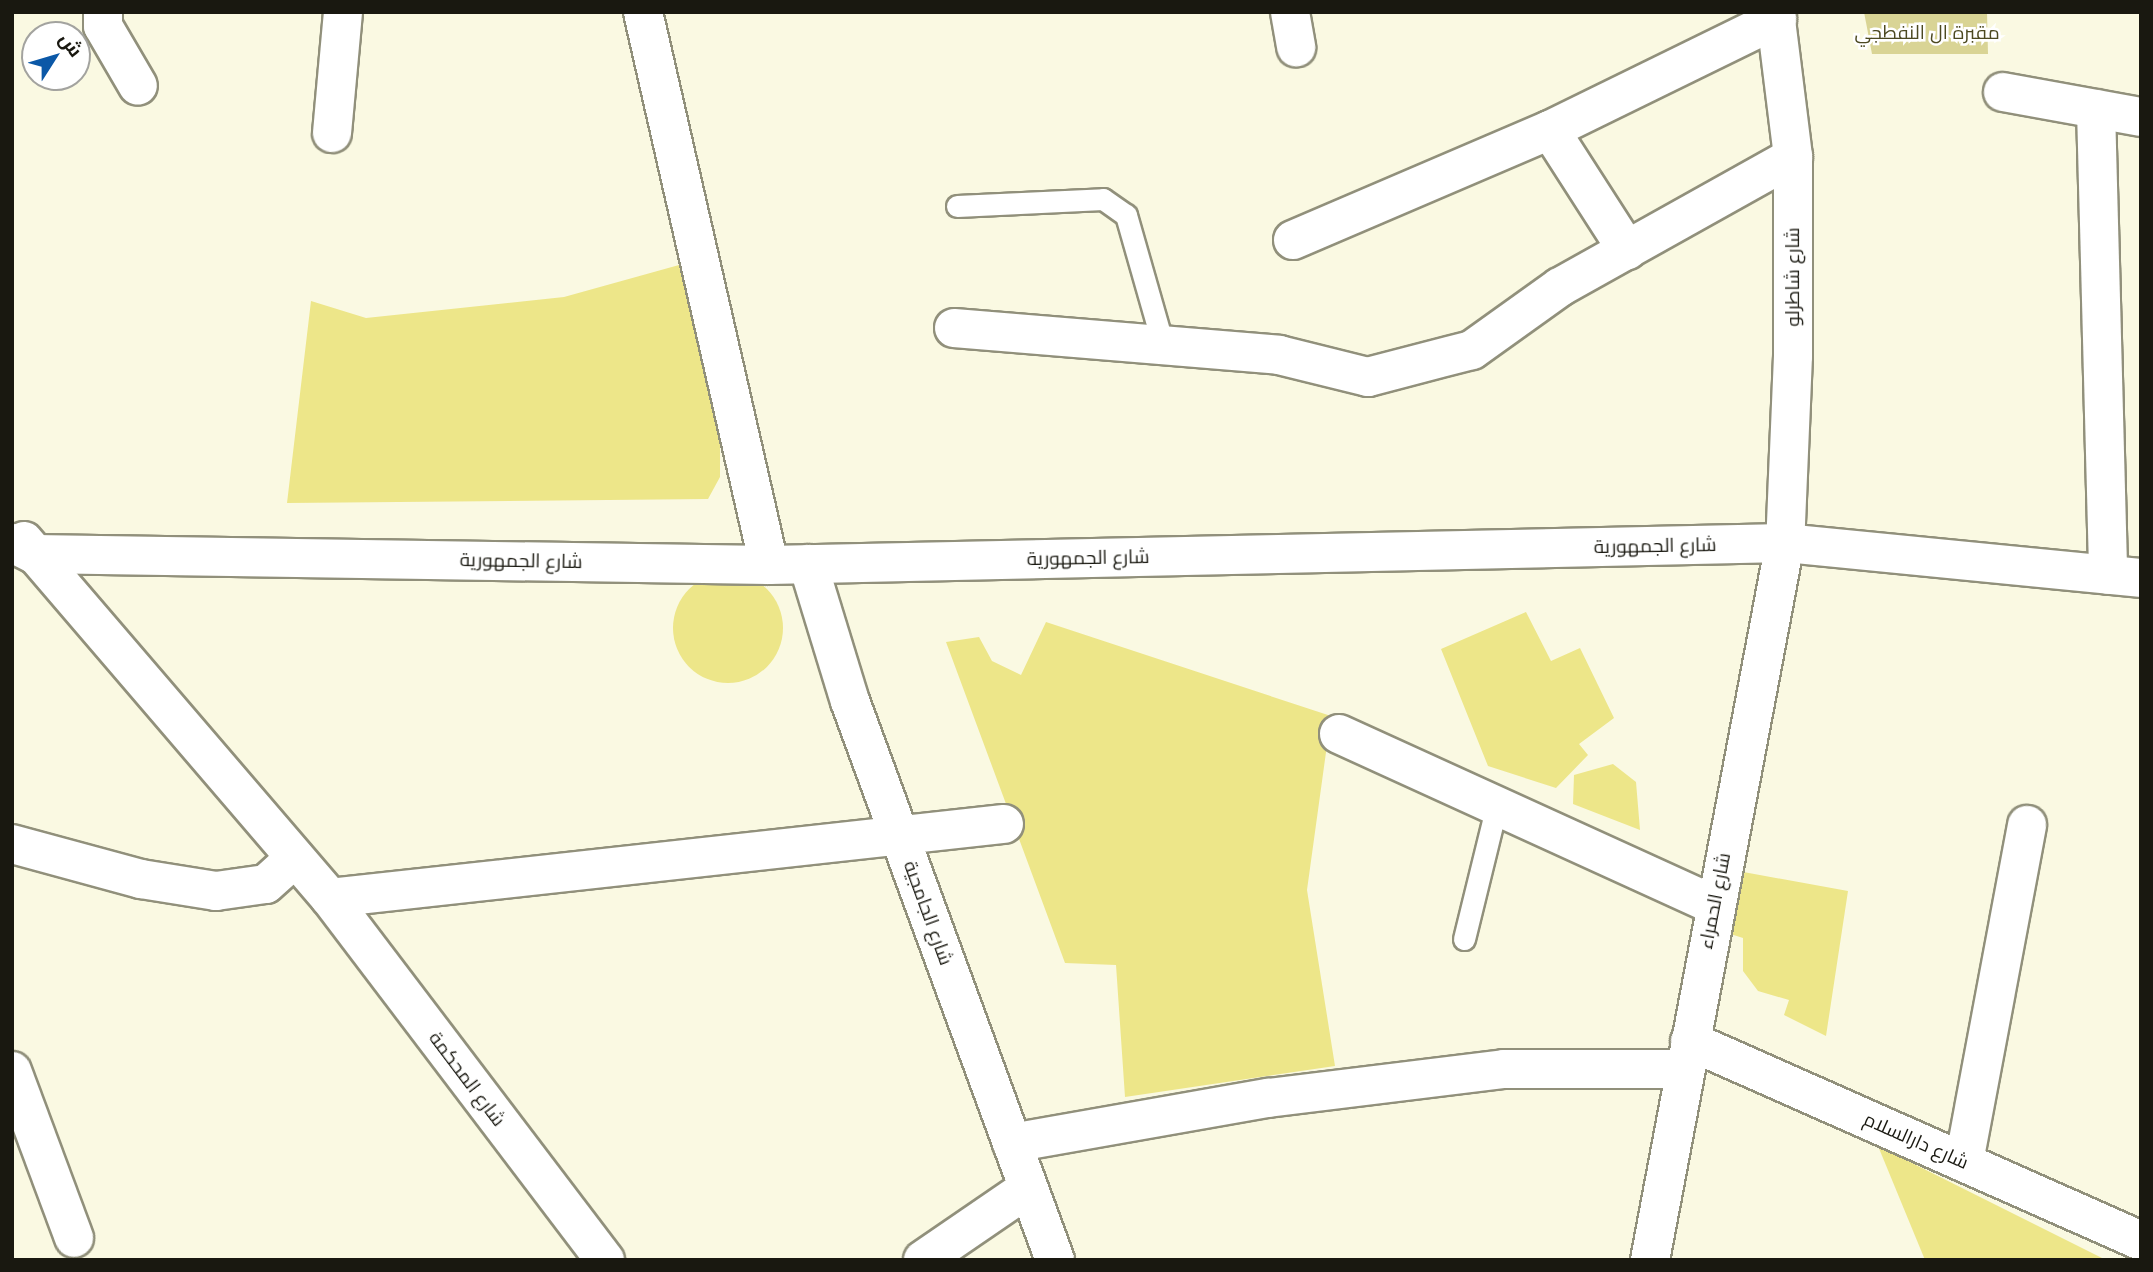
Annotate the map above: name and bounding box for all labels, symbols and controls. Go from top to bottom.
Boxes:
north arrow [21,21,91,91]
park label: مقبرة ال النفطجي [1854,22,2000,44]
text: ش [54,28,88,62]
street label: شارع شاطرلو [1782,227,1804,327]
street label: شارع الجمهورية [1594,534,1716,558]
street label: شارع الجمهورية [1027,546,1149,570]
street label: شارع الجمهورية [460,549,582,573]
street label: شارع الحمراء [1694,851,1736,951]
street label: شارع الجامجية [899,858,957,968]
street label: شارع المحكمة [424,1027,510,1131]
street label: شارع دارالسلام [1860,1108,1972,1174]

